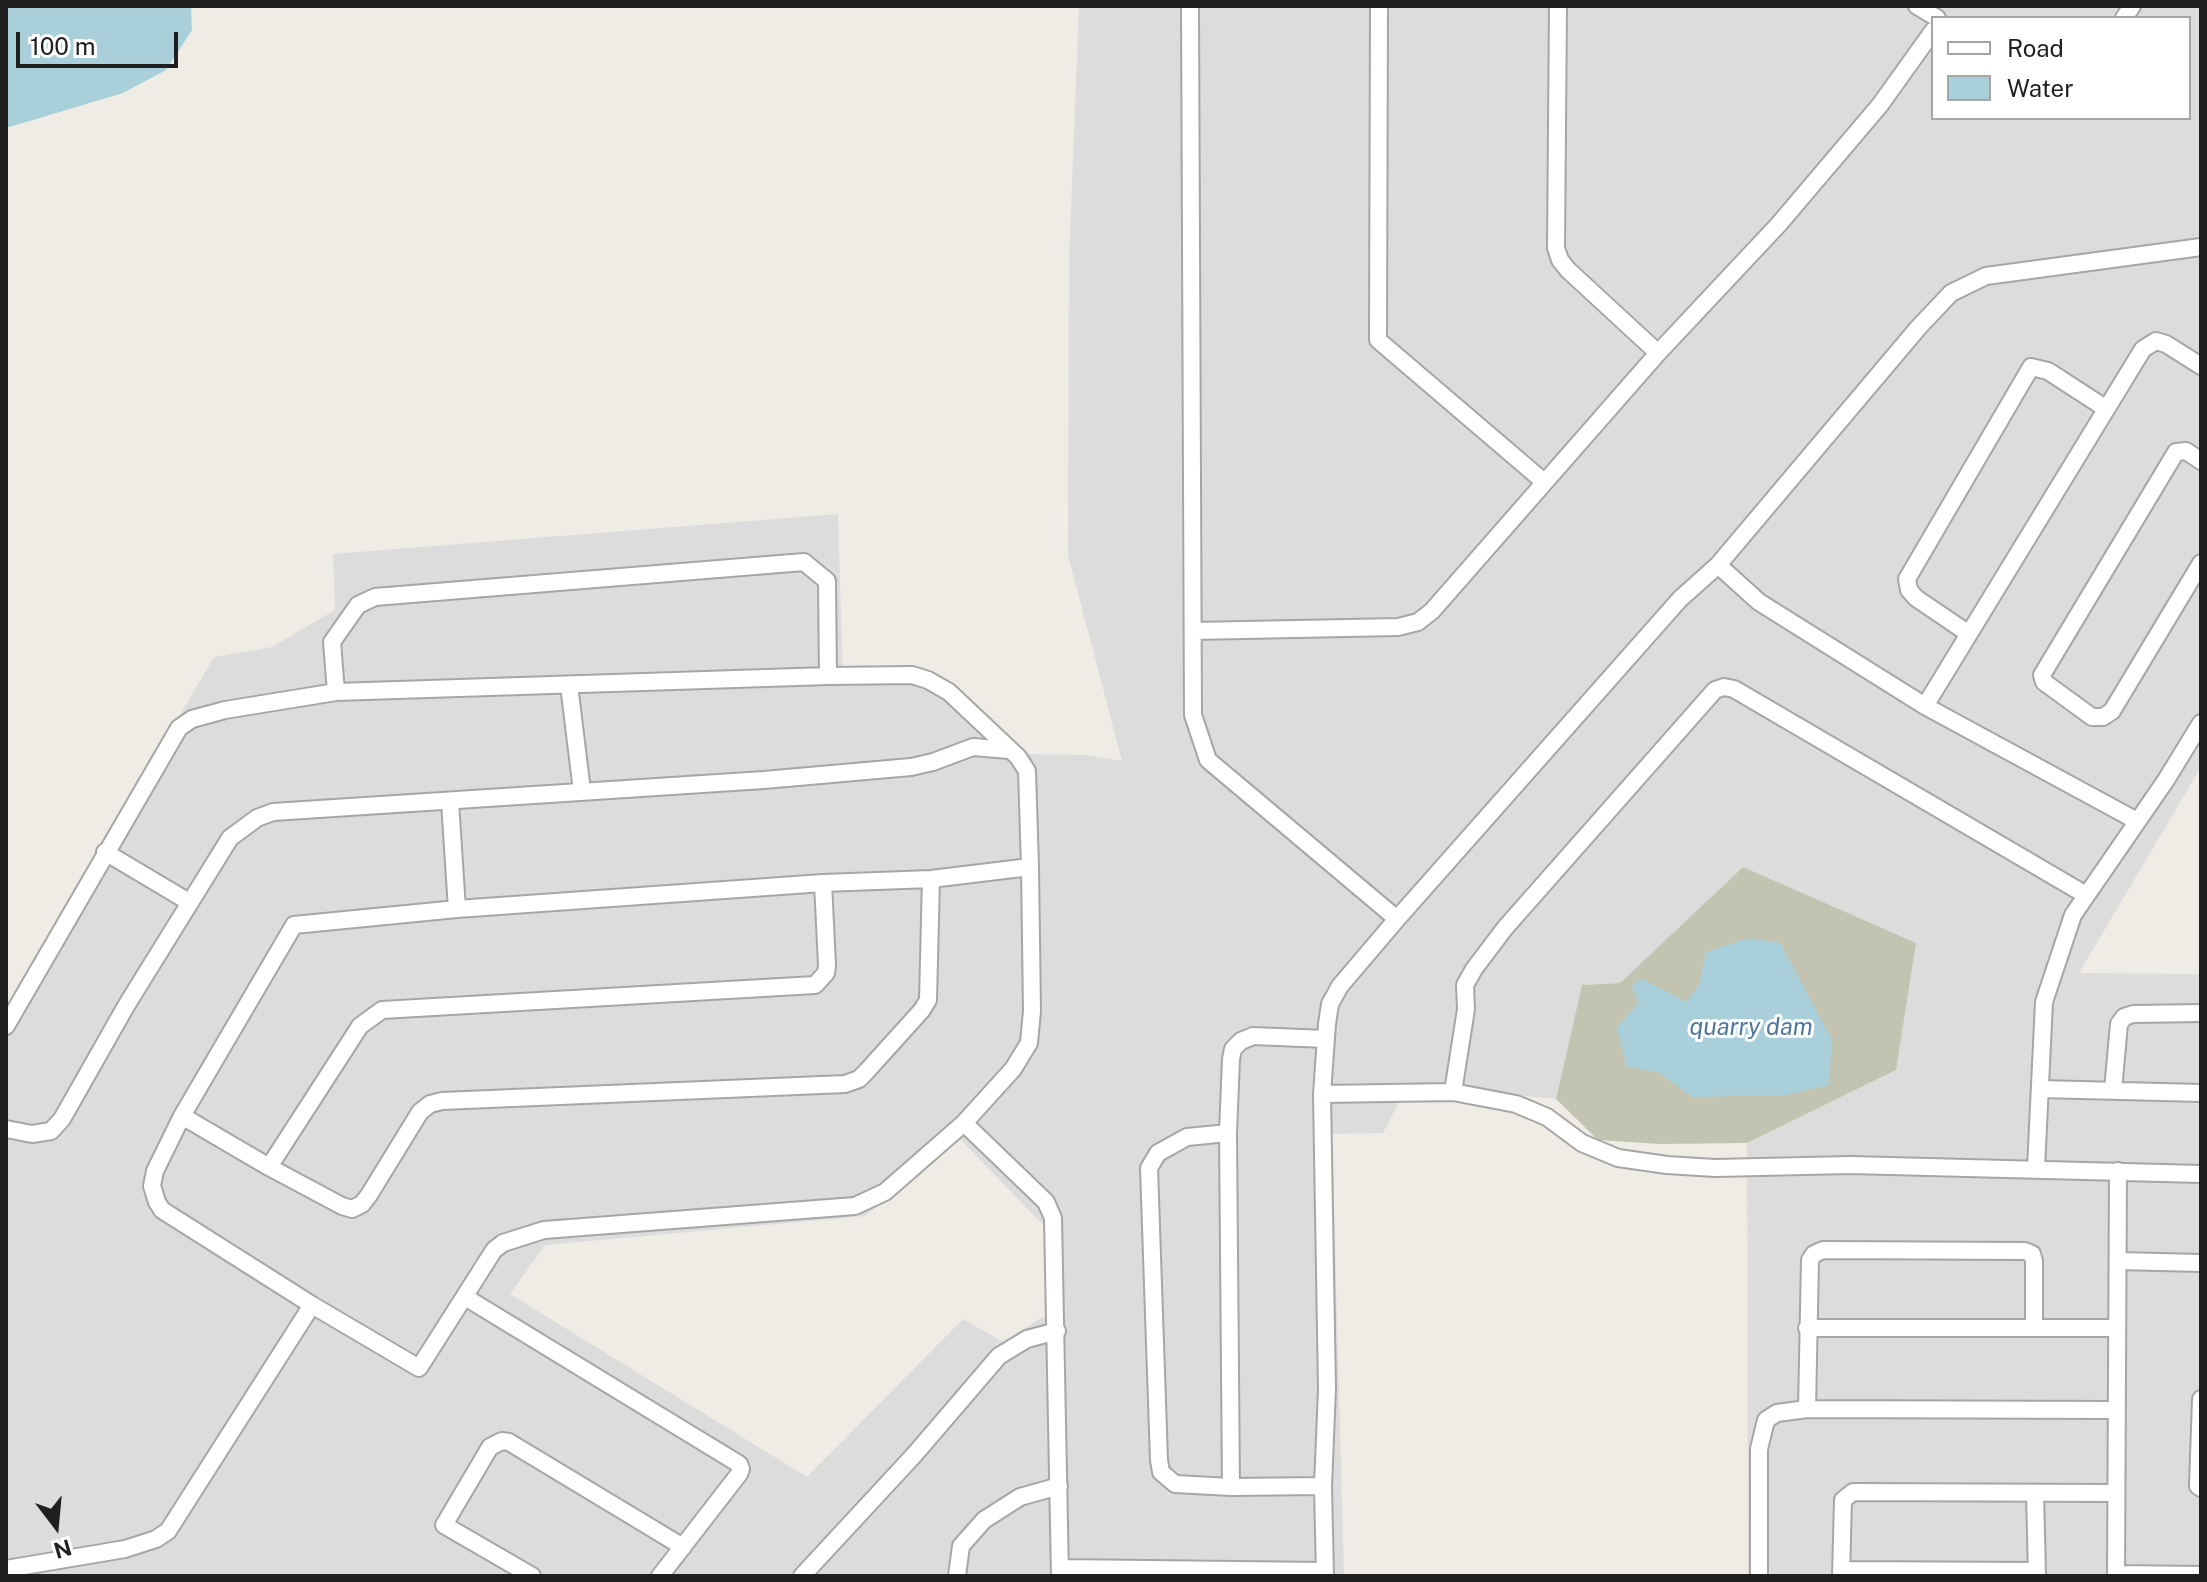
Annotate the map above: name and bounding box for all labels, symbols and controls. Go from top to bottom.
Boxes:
scale bar [20,16,182,66]
legend [1931,16,2191,120]
text: 100 m [30,32,96,60]
text: Road [2007,34,2064,62]
text: Water [2007,74,2074,102]
water label: quarry dam [1689,1014,1813,1042]
north arrow [16,1486,96,1566]
text: N [51,1534,74,1564]

